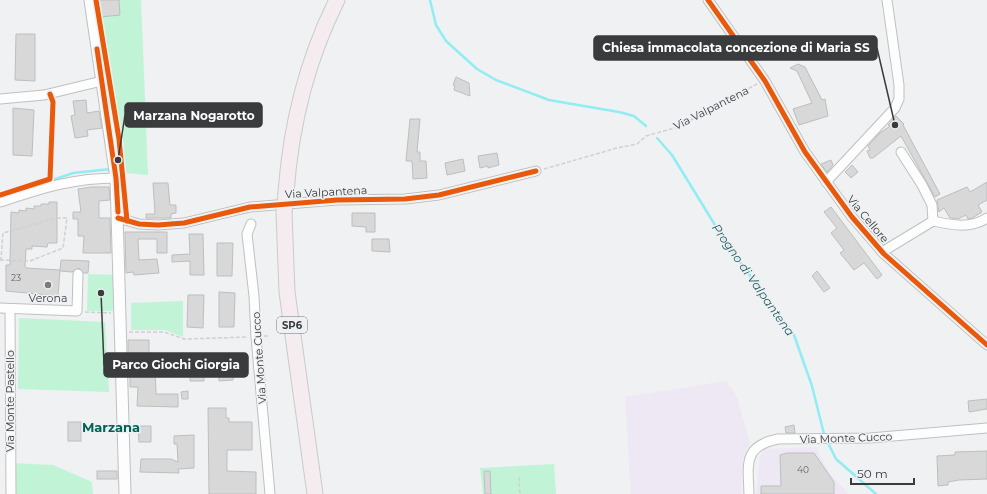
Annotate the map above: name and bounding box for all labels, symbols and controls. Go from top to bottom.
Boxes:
callout: Chiesa immacolata concezione di Maria SS [594,36,877,60]
text: Chiesa immacolata concezione di Maria SS [602,40,870,55]
street label: Via Valpantena [671,83,751,133]
callout: Marzana Nogarotto [125,103,262,127]
text: Marzana Nogarotto [133,108,255,123]
street label: Via Valpantena [284,183,368,201]
street label: Via Cellore [844,192,892,246]
water label: Progno di Valpantena [709,221,798,339]
house number: 23 [11,272,21,283]
marker: Verona [43,280,53,290]
place label: Verona [29,291,67,305]
street label: Via Monte Cucco [249,311,269,405]
road number: SP6 [277,317,307,333]
street label: Via Monte Pastello [3,350,17,452]
callout: Parco Giochi Giorgia [104,353,248,377]
text: Parco Giochi Giorgia [112,357,240,372]
district label: Marzana [82,419,140,435]
street label: Via Monte Cucco [800,429,893,447]
scale bar [851,460,914,486]
house number: 40 [797,464,809,475]
text: 50 m [857,466,888,481]

